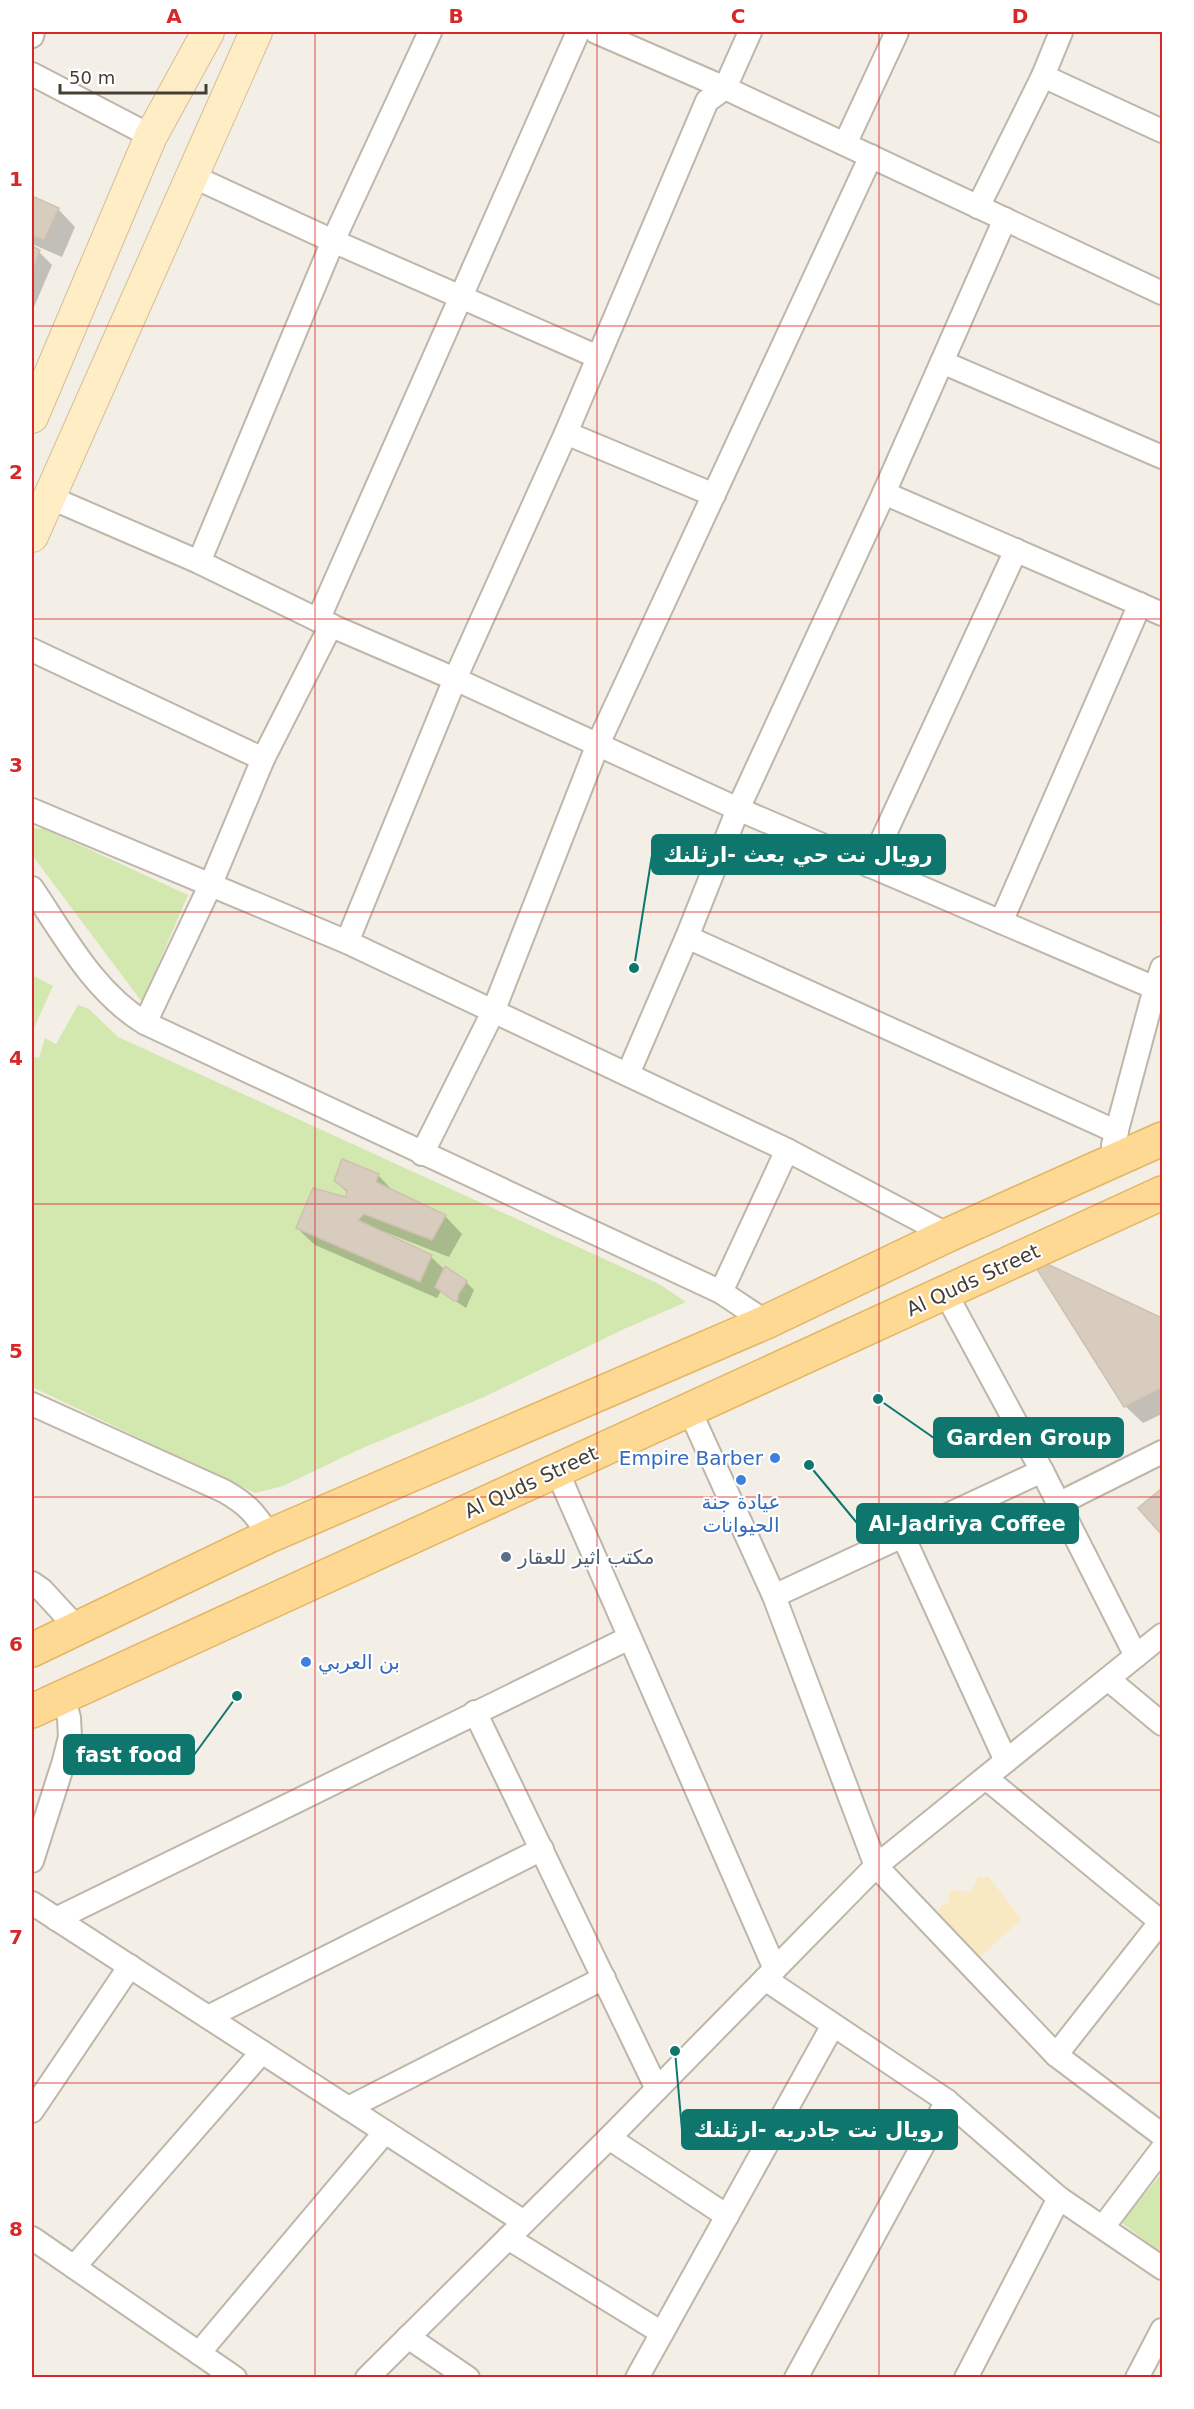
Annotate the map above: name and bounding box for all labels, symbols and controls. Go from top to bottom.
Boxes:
text: A [166,4,182,28]
text: B [448,4,464,28]
text: C [731,4,745,28]
text: D [1012,4,1028,28]
scale bar [60,57,206,95]
text: 50 m [69,67,115,88]
text: 1 [9,167,23,191]
text: 2 [9,460,23,484]
text: 3 [9,753,23,777]
callout: رويال نت حي بعث -ارثلنك [652,835,945,874]
text: رويال نت حي بعث -ارثلنك [663,843,933,867]
text: 4 [9,1046,23,1070]
street label: Al Quds Street [903,1239,1044,1321]
text: 5 [9,1339,23,1363]
callout: Garden Group [934,1418,1123,1457]
text: Garden Group [946,1426,1112,1450]
street label: Al Quds Street [461,1441,602,1523]
place label: Empire Barber [619,1446,764,1470]
marker: Empire Barber [768,1451,782,1465]
marker: عيادة جنة الحيوانات [734,1473,748,1487]
place label: عيادة جنة الحيوانات [702,1490,780,1537]
callout: Al-Jadriya Coffee [857,1504,1078,1543]
text: Al-Jadriya Coffee [868,1512,1066,1536]
place label: مكتب اثير للعقار [517,1545,655,1569]
marker: مكتب اثير للعقار [499,1550,513,1564]
text: 6 [9,1632,23,1656]
place label: بن العربي [318,1650,400,1675]
marker: بن العربي [299,1655,313,1669]
callout: fast food [64,1735,194,1774]
text: fast food [76,1743,182,1767]
text: 7 [9,1925,23,1949]
callout: رويال نت جادريه -ارثلنك [682,2110,957,2149]
text: رويال نت جادريه -ارثلنك [694,2118,944,2142]
text: 8 [9,2217,23,2241]

